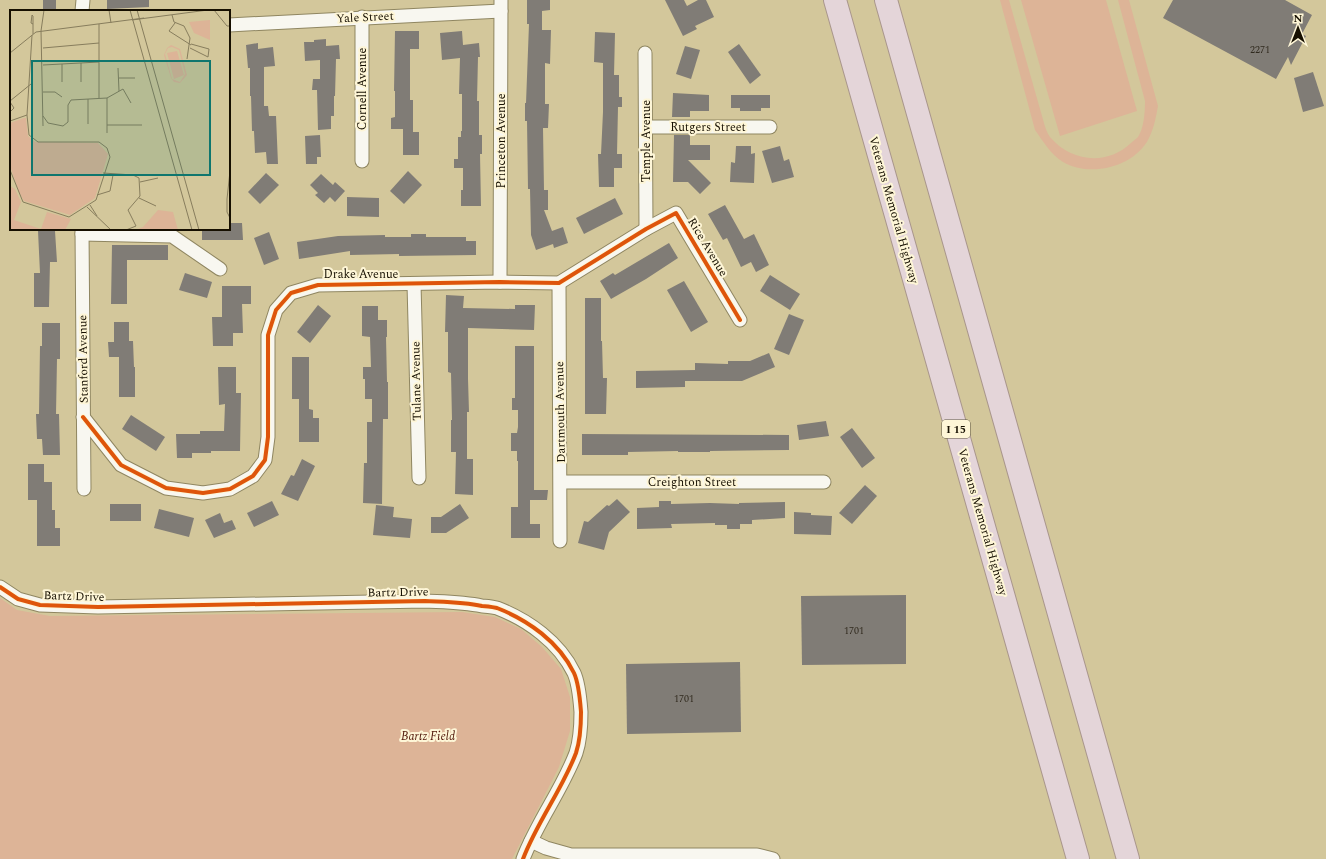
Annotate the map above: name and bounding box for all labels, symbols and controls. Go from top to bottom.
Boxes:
street label: Yale Street [336,7,394,28]
north arrow [1278,8,1318,48]
inset map [10,10,230,230]
text: N [1294,10,1303,27]
house number: 2271 [1250,42,1270,58]
street label: Cornell Avenue [353,48,372,130]
street label: Princeton Avenue [492,93,511,188]
street label: Temple Avenue [637,100,656,182]
street label: Rutgers Street [670,118,746,137]
street label: Veterans Memorial Highway [863,134,924,287]
street label: Rice Avenue [682,214,733,281]
street label: Drake Avenue [324,265,399,284]
street label: Stanford Avenue [73,315,94,403]
street label: Tulane Avenue [406,341,427,421]
street label: Dartmouth Avenue [550,361,571,463]
road number: I 15 [942,420,970,438]
street label: Veterans Memorial Highway [952,446,1013,599]
street label: Creighton Street [648,473,736,492]
street label: Bartz Drive [367,582,429,603]
street label: Bartz Drive [43,586,105,607]
house number: 1701 [844,623,864,639]
house number: 1701 [674,691,694,707]
park label: Bartz Field [401,727,455,746]

